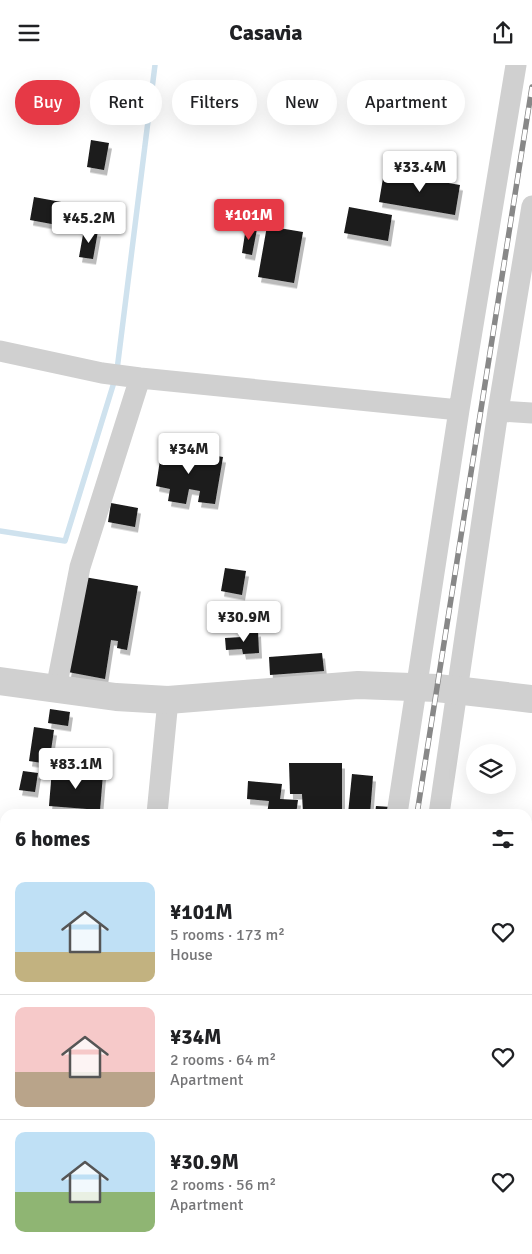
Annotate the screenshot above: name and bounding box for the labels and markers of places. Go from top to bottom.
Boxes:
pin: ¥33.4M [379,151,461,193]
pin: ¥101M [214,199,284,241]
pin: ¥45.2M [48,201,130,244]
pin: ¥34M [159,433,219,475]
pin: ¥30.9M [203,601,285,643]
pin: ¥83.1M [35,747,117,790]

